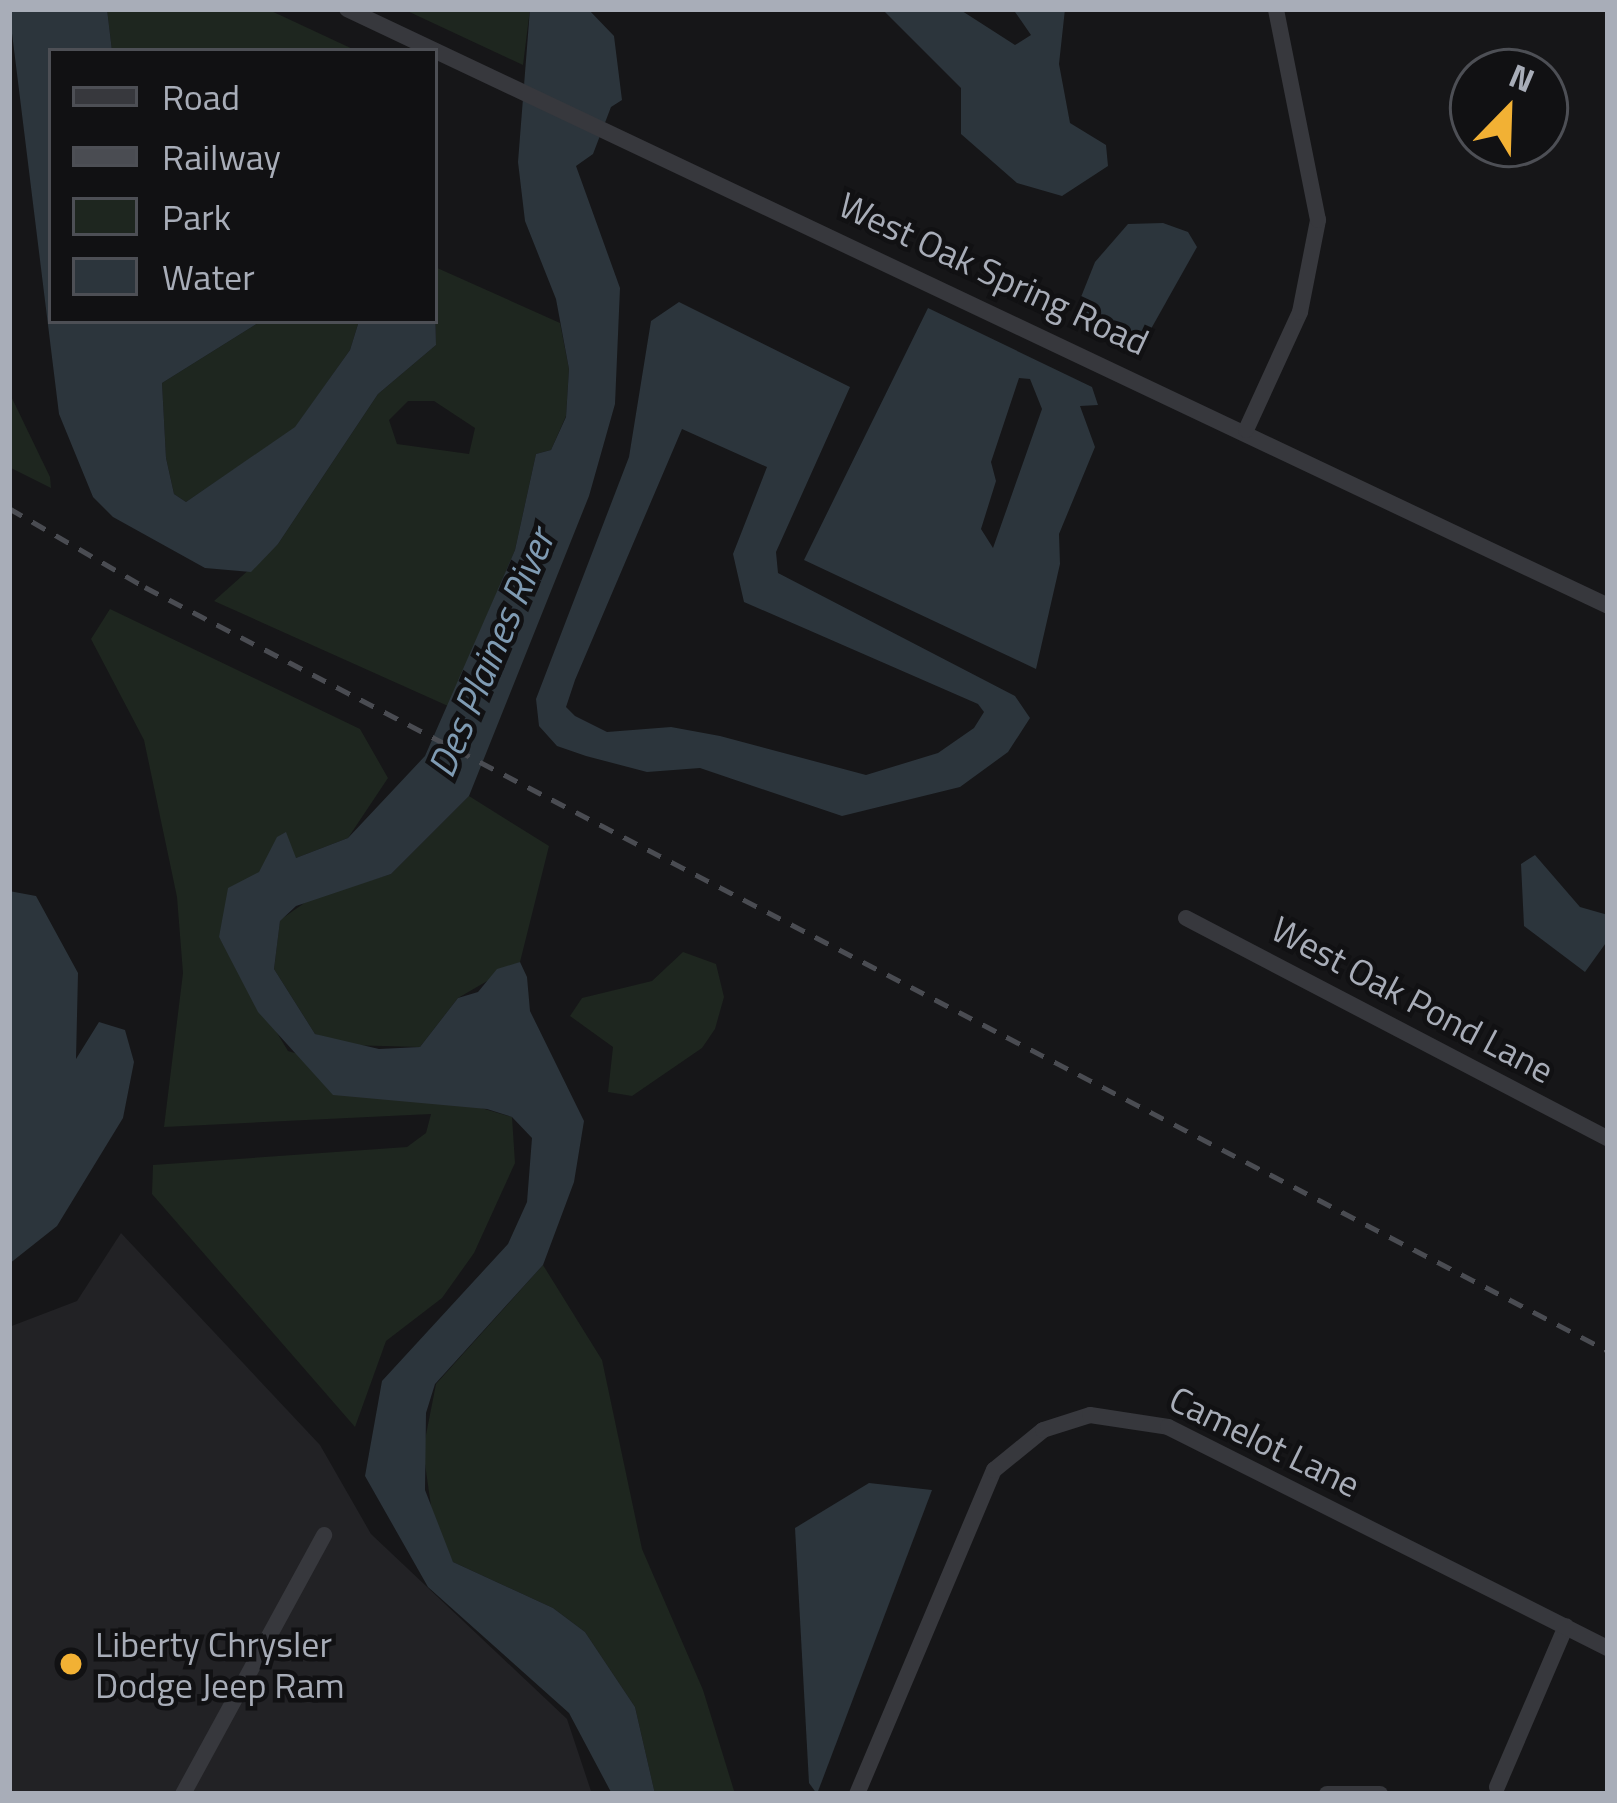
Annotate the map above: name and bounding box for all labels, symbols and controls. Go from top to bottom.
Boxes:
legend [48,48,438,324]
north arrow [1449,48,1569,168]
text: N [1502,50,1542,105]
text: Road [162,69,240,124]
text: Railway [162,129,281,184]
street label: West Oak Spring Road [833,182,1155,364]
text: Park [162,189,231,244]
text: Water [162,249,255,304]
water label: Des Plaines River [418,522,564,784]
street label: West Oak Pond Lane [1265,906,1561,1092]
street label: Camelot Lane [1163,1376,1367,1506]
place label: Liberty Chrysler Dodge Jeep Ram [95,1621,345,1706]
marker: Liberty Chrysler Dodge Jeep Ram [58,1651,84,1677]

